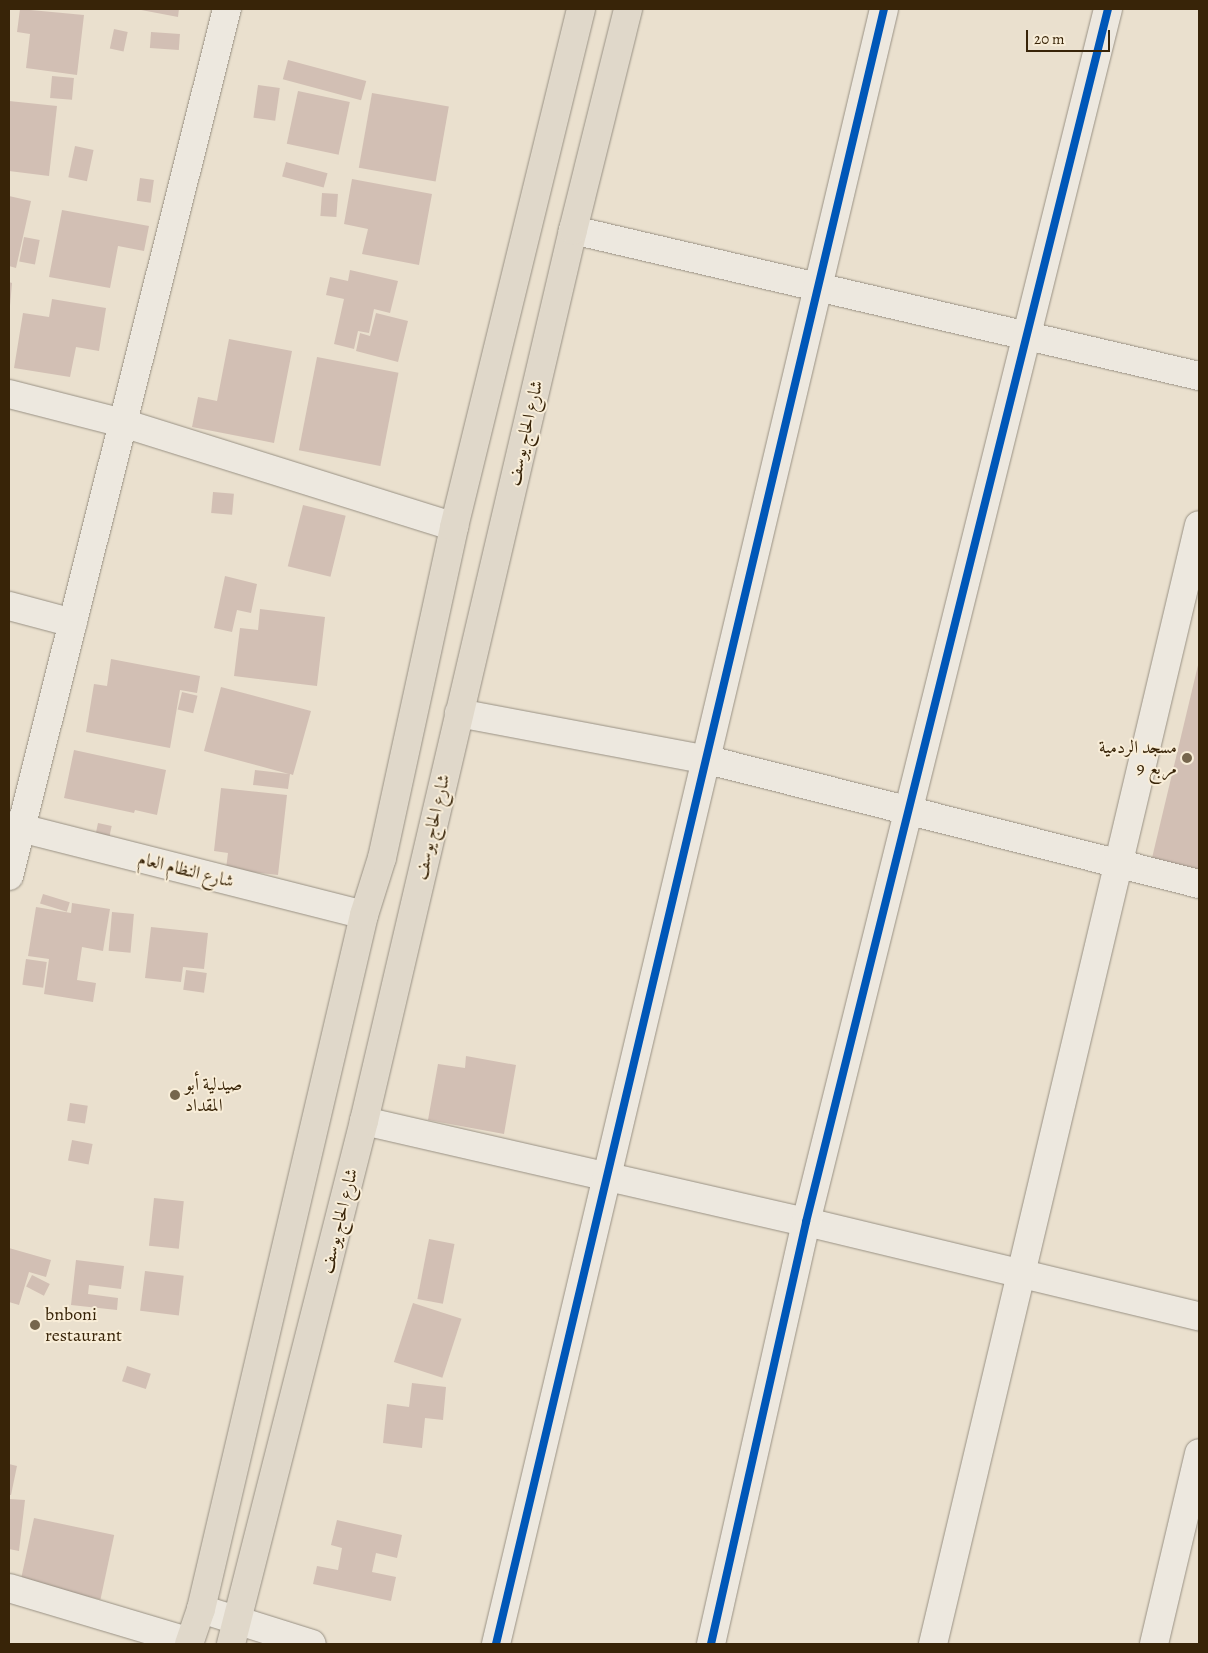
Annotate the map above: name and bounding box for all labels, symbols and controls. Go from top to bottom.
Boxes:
scale bar [1028,20,1112,52]
text: 20 m [1034,29,1065,49]
street label: شارع الحاج يوسف [502,378,548,488]
place label: مسجد الردمية مربع 9 [1099,737,1177,780]
marker: مسجد الردمية مربع 9 [1181,752,1193,764]
street label: شارع الحاج يوسف [409,772,455,882]
street label: شارع النظام العام [136,848,236,892]
place label: صيدلية أبو المقداد [185,1074,242,1116]
marker: صيدلية أبو المقداد [169,1089,181,1101]
street label: شارع الحاج يوسف [316,1166,362,1276]
place label: bnboni restaurant [45,1304,122,1346]
marker: bnboni restaurant [29,1319,41,1331]

